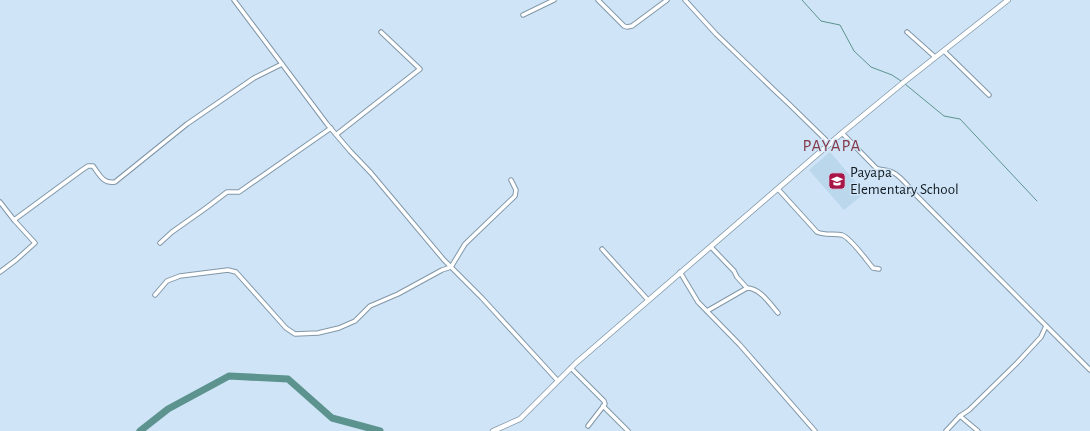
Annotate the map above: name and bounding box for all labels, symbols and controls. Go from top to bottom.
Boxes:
district label: PAYAPA [803,137,861,154]
place label: Payapa Elementary School [850,165,959,197]
school or university icon: Payapa Elementary School [827,171,847,191]

